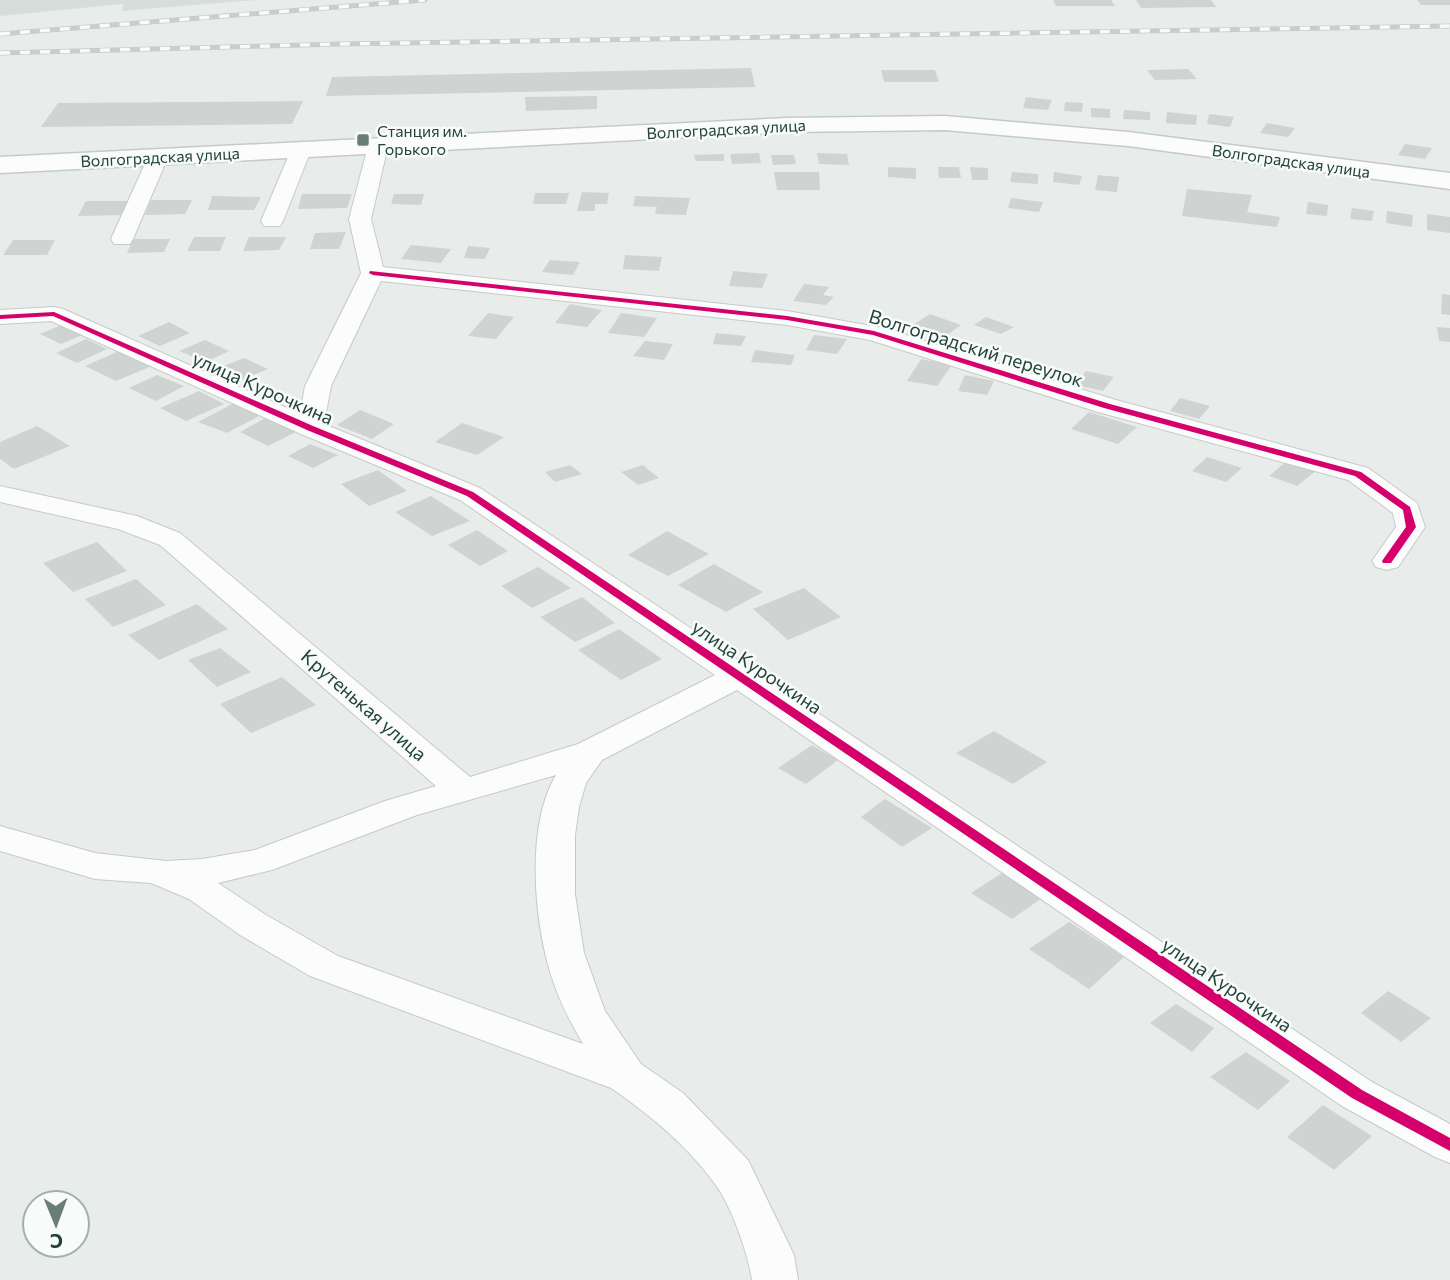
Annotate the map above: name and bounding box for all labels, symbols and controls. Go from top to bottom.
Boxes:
street label: Волгоградская улица [646,115,806,142]
place label: Станция им. Горького [377,121,467,158]
marker: Станция им. Горького [355,132,371,148]
street label: Волгоградская улица [1211,140,1371,181]
street label: Волгоградская улица [80,143,240,170]
street label: Волгоградский переулок [866,304,1086,391]
street label: улица Курочкина [189,346,337,429]
street label: улица Курочкина [688,615,827,719]
street label: Крутенькая улица [297,644,432,765]
street label: улица Курочкина [1158,933,1297,1037]
north arrow [21,1189,91,1259]
text: С [50,1230,63,1253]

